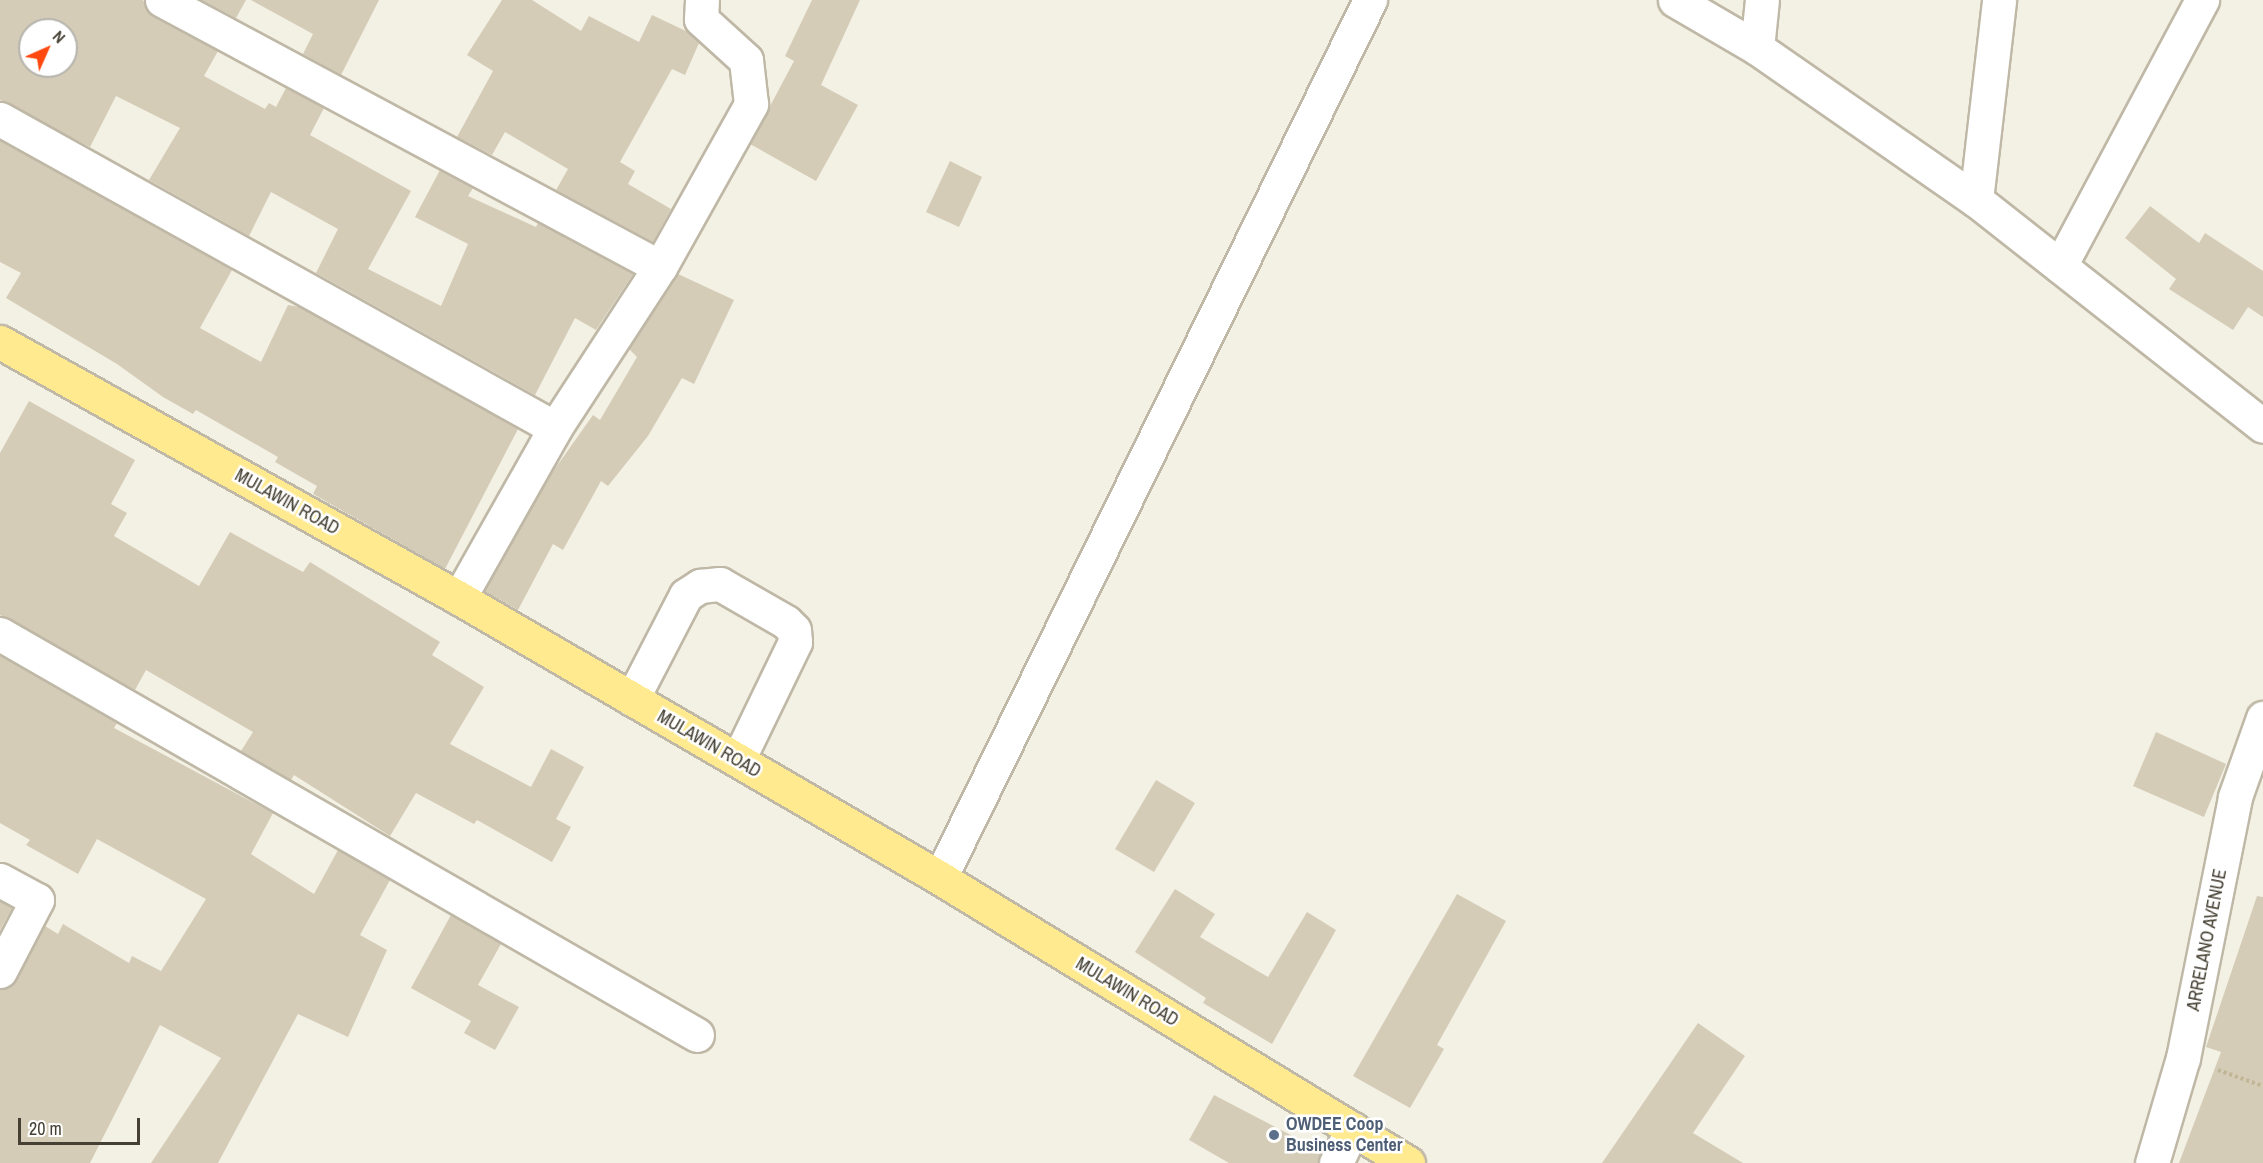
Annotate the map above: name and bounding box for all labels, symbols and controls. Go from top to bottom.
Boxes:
north arrow [18,18,78,78]
text: N [48,26,70,48]
street label: MULAWIN ROAD [231,464,343,540]
street label: MULAWIN ROAD [653,706,765,782]
street label: ARRELANO AVENUE [2183,867,2231,1013]
street label: MULAWIN ROAD [1072,953,1182,1031]
scale bar [21,1106,142,1144]
place label: OWDEE Coop Business Center [1286,1114,1402,1156]
text: 20 m [29,1116,62,1141]
marker: OWDEE Coop Business Center [1267,1128,1281,1142]

